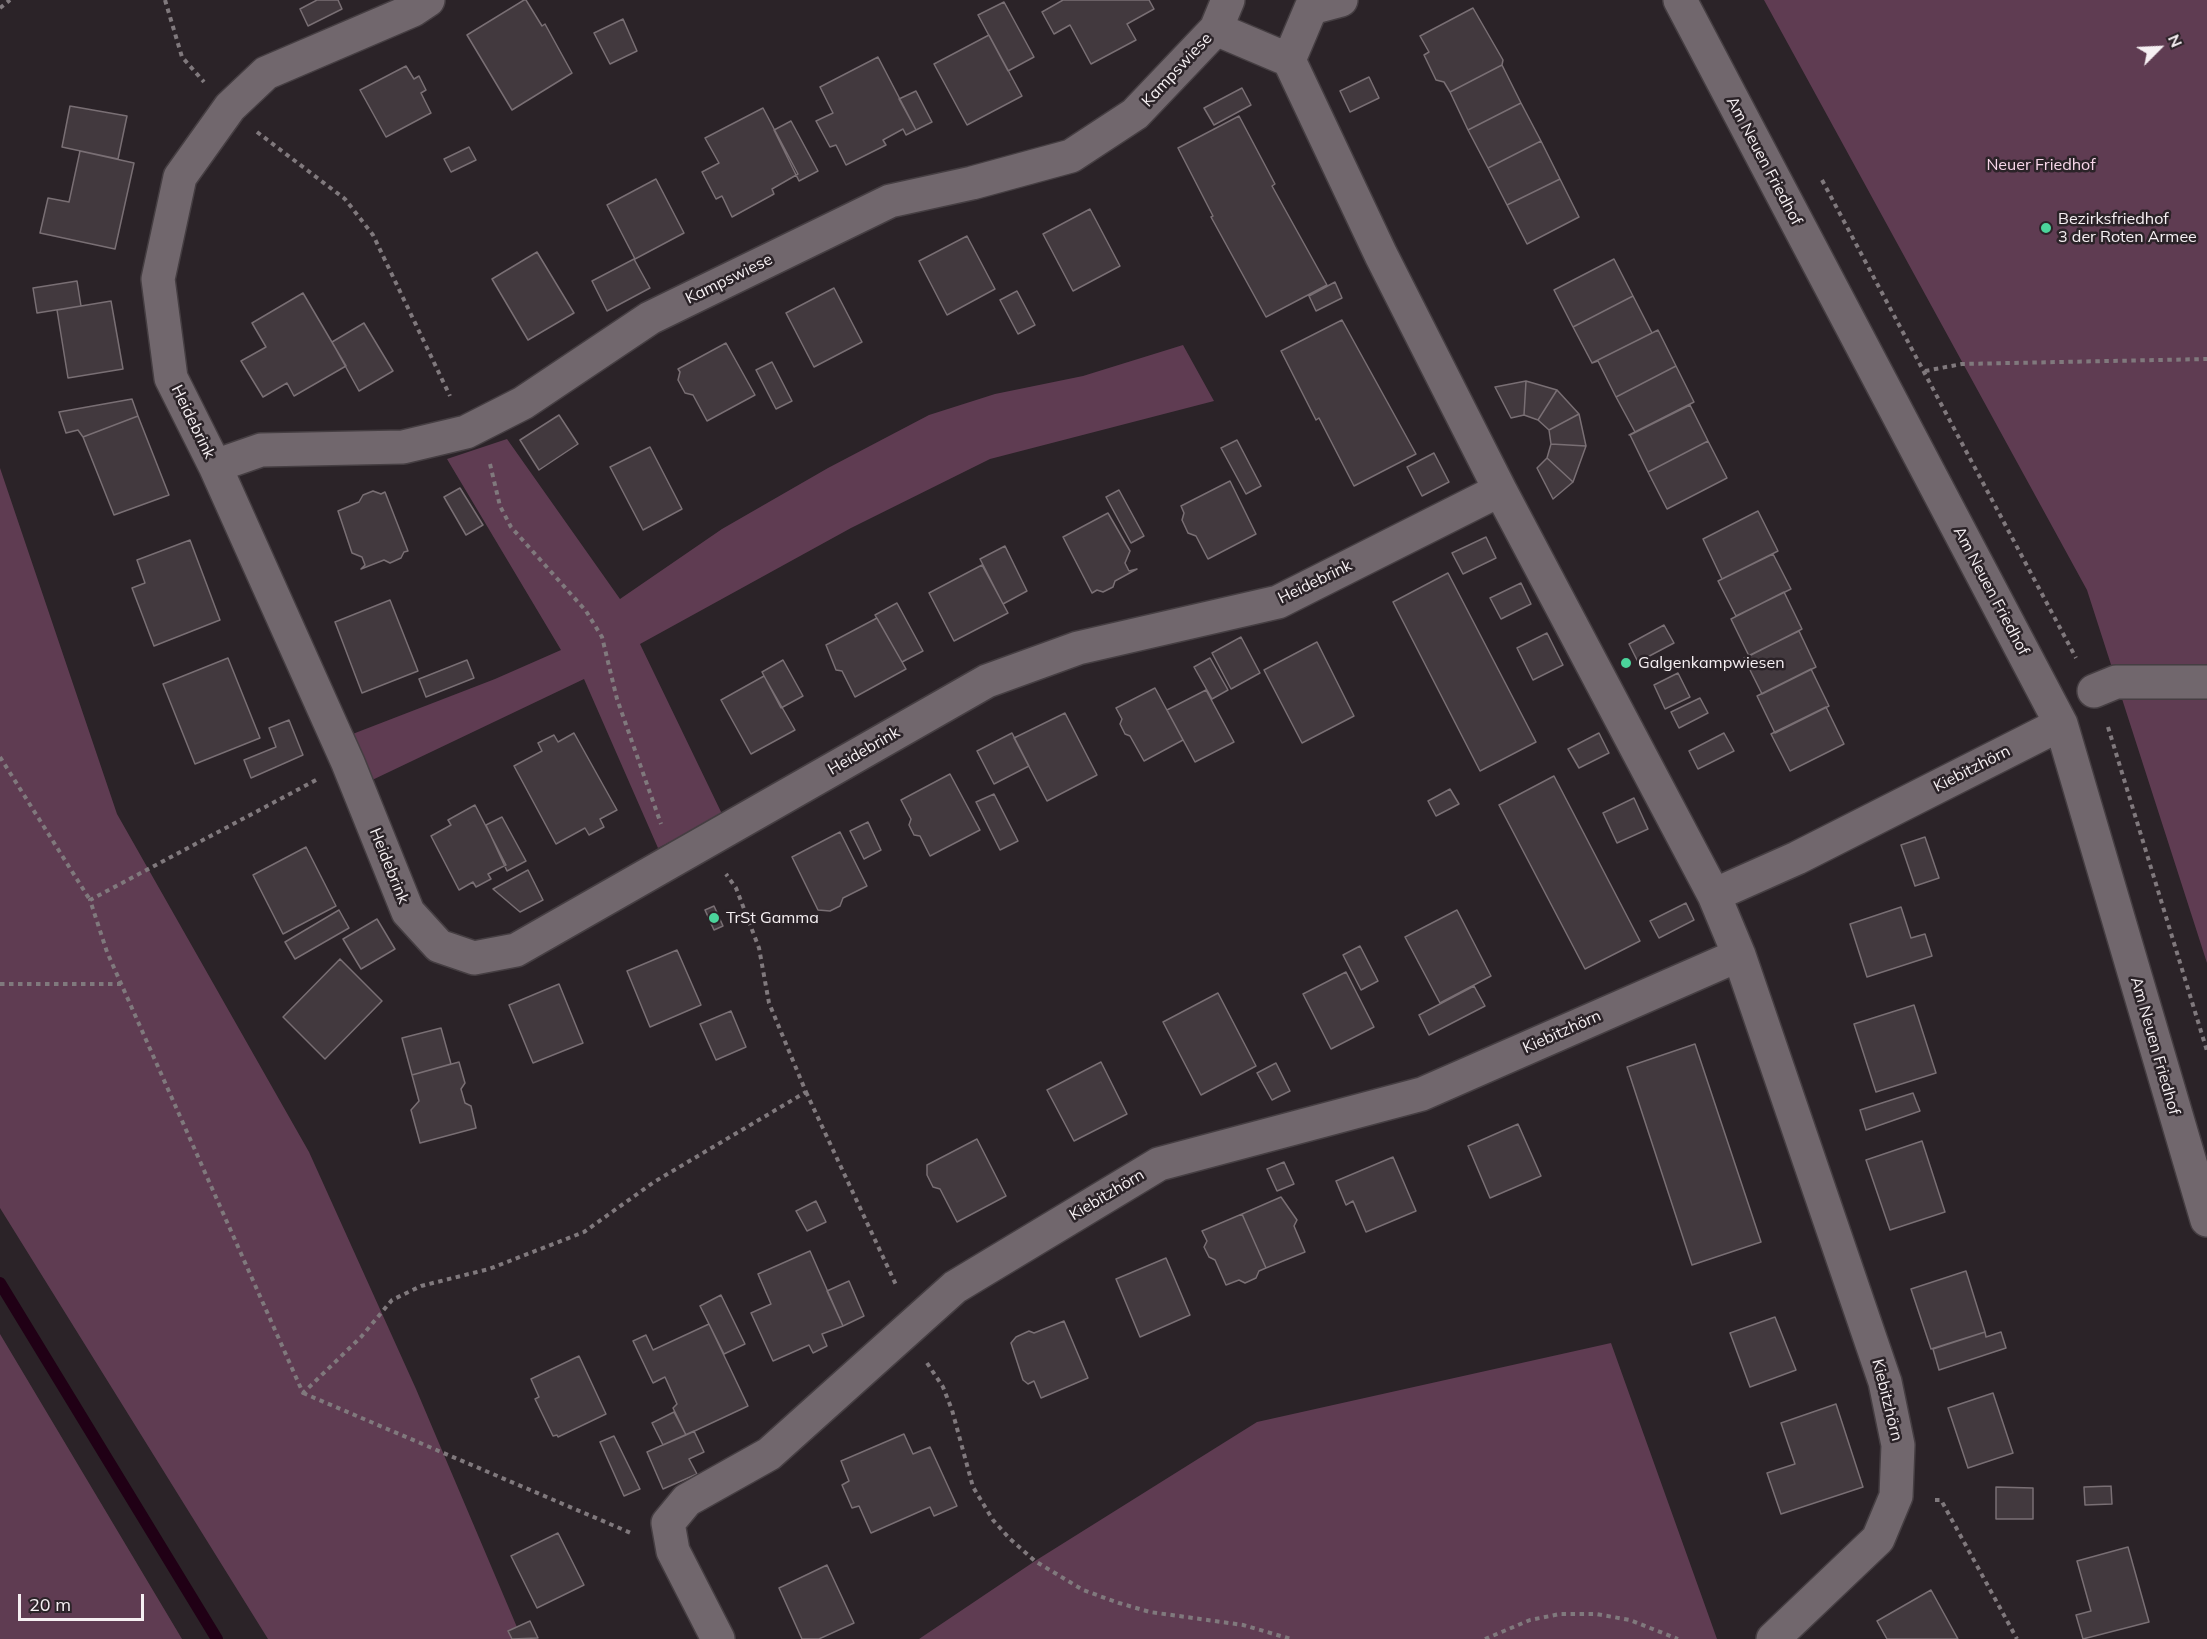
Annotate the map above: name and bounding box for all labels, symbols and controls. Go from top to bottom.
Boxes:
north arrow [2129,18,2189,78]
street label: Kampswiese [1138,29,1216,111]
text: N [2164,31,2187,50]
street label: Am Neuen Friedhof [1722,93,1806,229]
park label: Neuer Friedhof [1986,155,2096,175]
place label: Bezirksfriedhof 3 der Roten Armee [2058,209,2197,247]
marker: Bezirksfriedhof 3 der Roten Armee [2039,221,2053,235]
street label: Kampswiese [682,250,776,308]
street label: Heidebrink [167,382,219,462]
street label: Am Neuen Friedhof [1949,523,2033,659]
street label: Heidebrink [1275,556,1355,608]
place label: Galgenkampwiesen [1638,653,1785,673]
marker: Galgenkampwiesen [1619,656,1633,670]
street label: Heidebrink [825,723,903,779]
street label: Kiebitzhörn [1930,741,2014,797]
street label: Heidebrink [365,825,413,907]
place label: TrSt Gamma [726,908,819,928]
marker: TrSt Gamma [707,911,721,925]
street label: Am Neuen Friedhof [2126,975,2184,1117]
street label: Kiebitzhörn [1520,1006,1604,1058]
street label: Kiebitzhörn [1066,1165,1148,1225]
street label: Kiebitzhörn [1868,1357,1906,1443]
scale bar [21,1582,147,1620]
text: 20 m [29,1593,71,1616]

